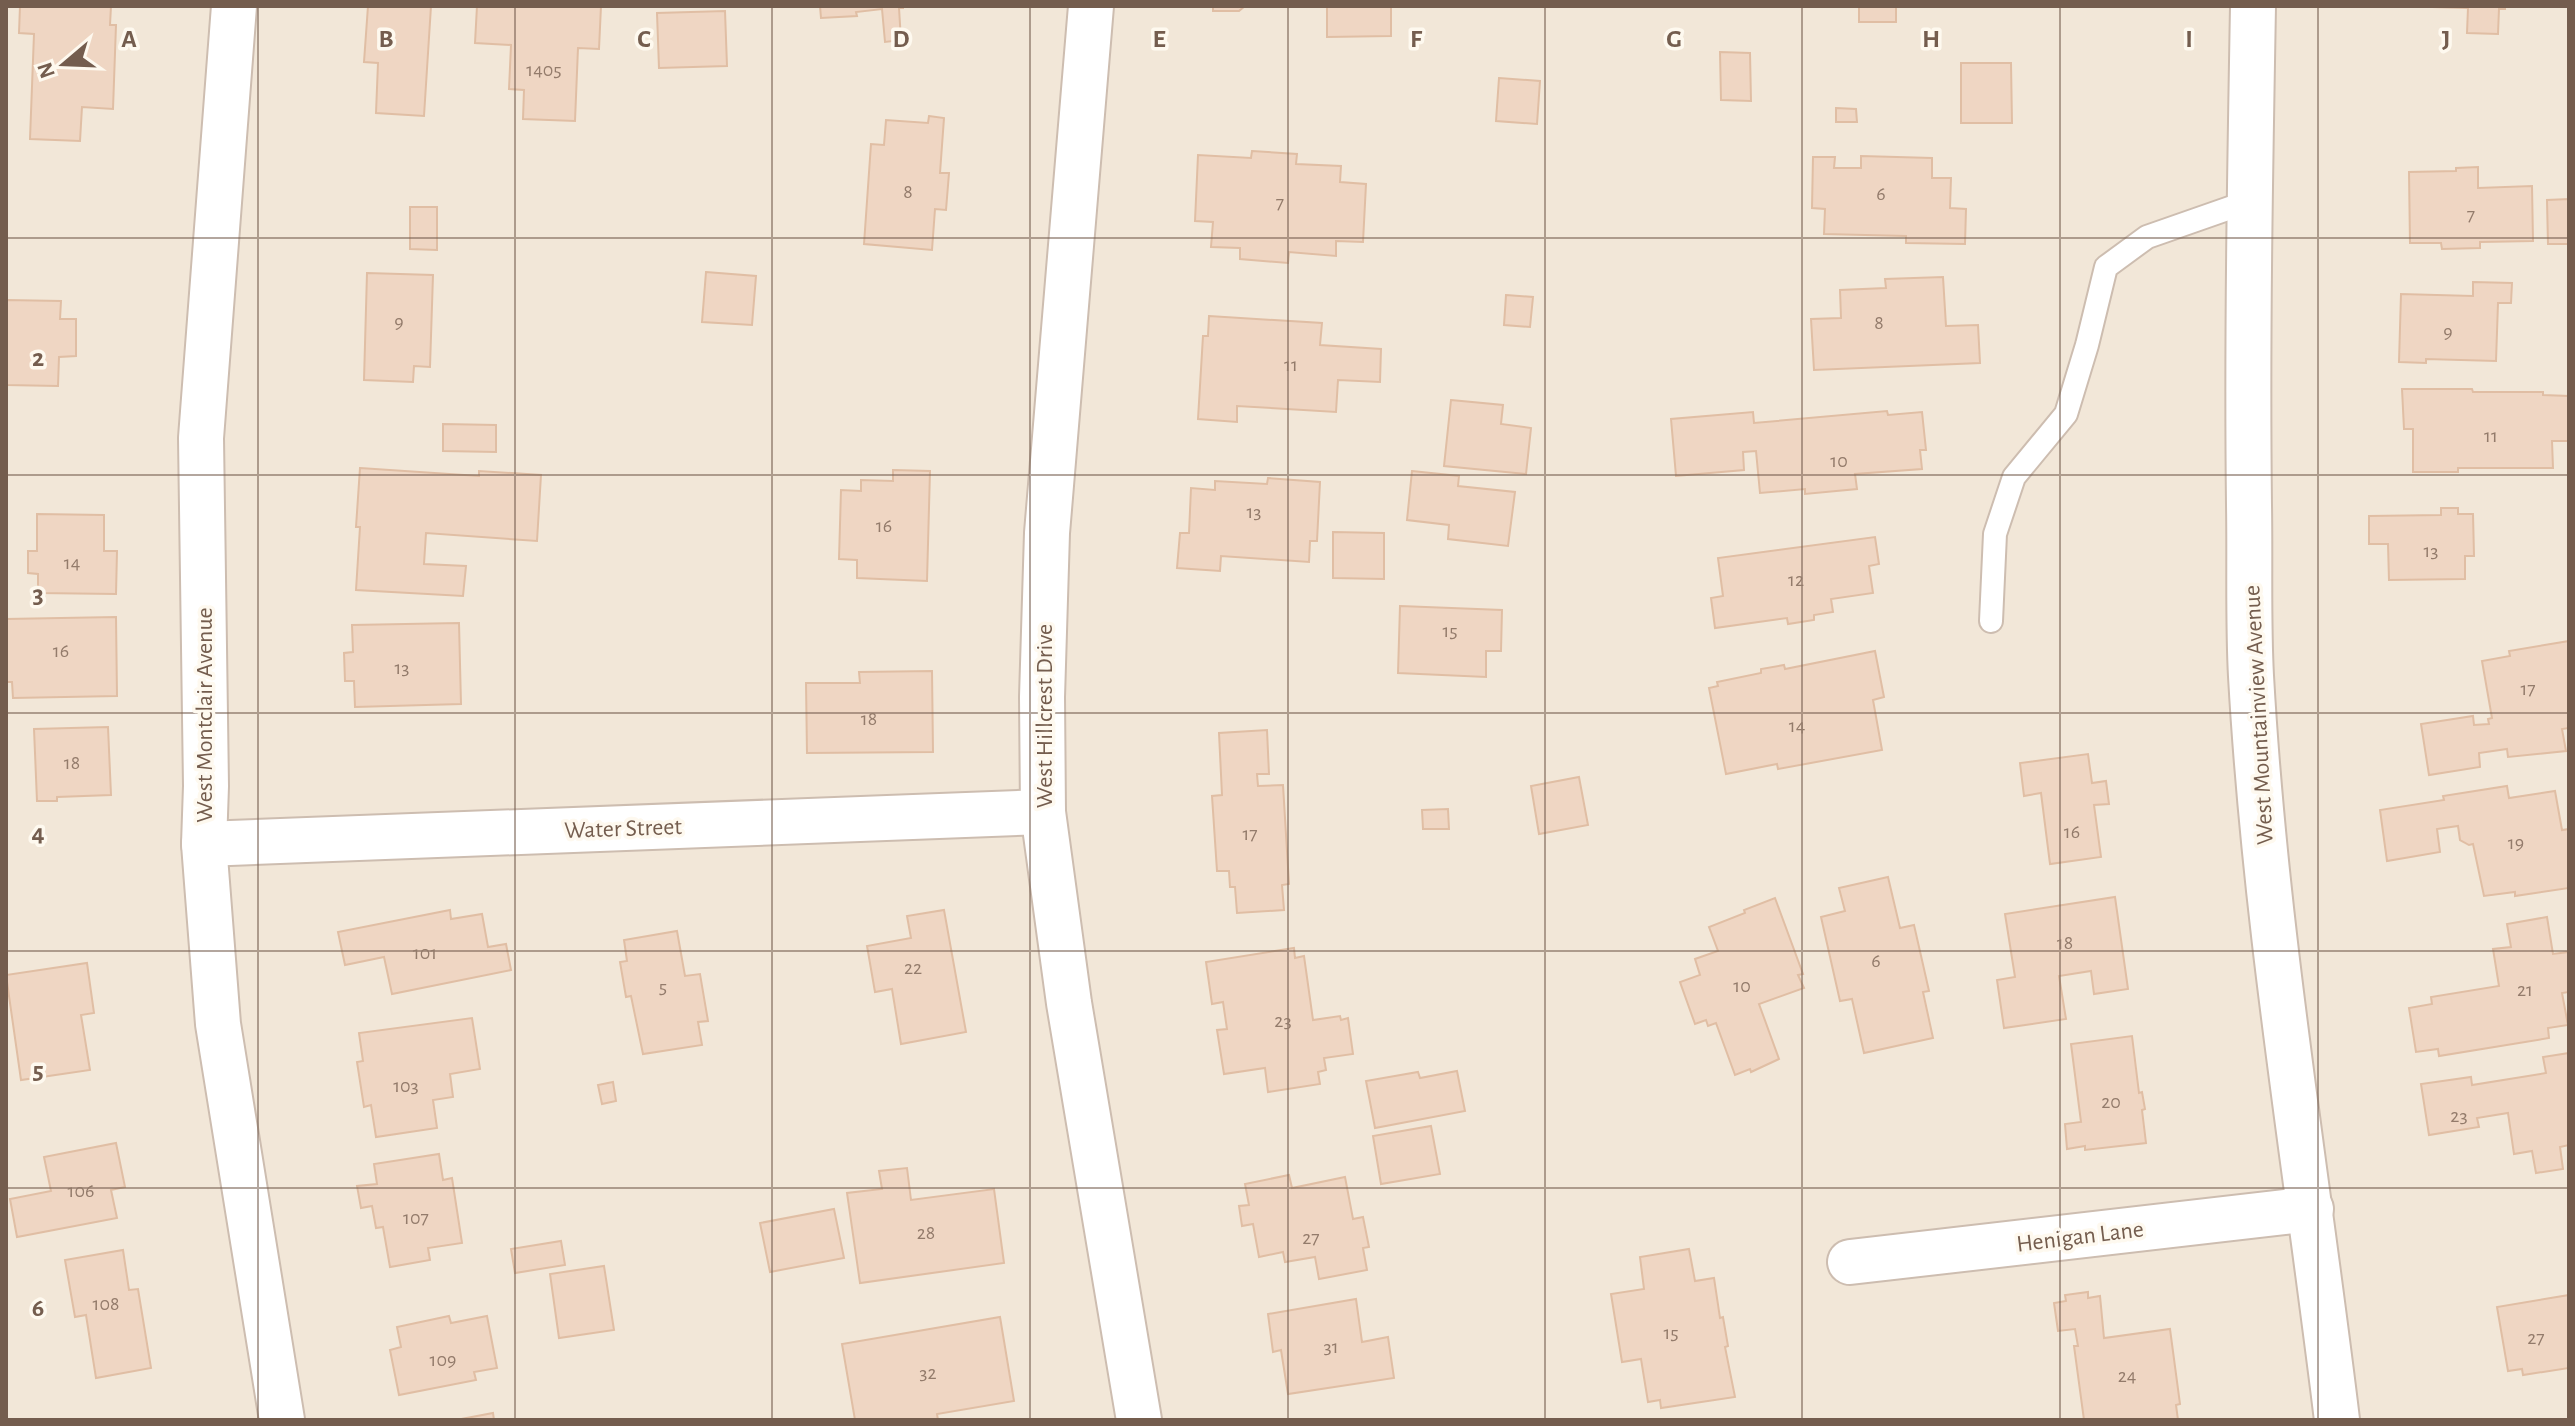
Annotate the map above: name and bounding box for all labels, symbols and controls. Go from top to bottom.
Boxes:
north arrow [24,24,104,104]
text: A [121,26,137,52]
text: B [378,26,394,52]
text: C [637,26,651,52]
text: D [892,26,910,52]
text: E [1152,26,1166,52]
text: F [1410,26,1423,52]
text: G [1666,26,1682,52]
text: H [1922,26,1940,52]
text: I [2185,26,2193,52]
text: J [2442,26,2450,52]
text: N [33,59,59,81]
house number: 1405 [526,60,562,80]
house number: 8 [903,182,913,202]
house number: 6 [1876,184,1886,204]
house number: 7 [1276,193,1284,213]
house number: 7 [2467,205,2475,225]
house number: 9 [394,312,404,332]
house number: 8 [1874,313,1884,333]
house number: 9 [2443,322,2453,342]
text: 2 [32,345,44,371]
house number: 11 [1284,355,1298,375]
house number: 11 [2484,426,2498,446]
house number: 10 [1830,451,1848,471]
house number: 13 [1246,502,1262,522]
house number: 16 [876,516,892,536]
house number: 13 [2423,541,2439,561]
house number: 14 [64,553,80,573]
house number: 12 [1788,570,1804,590]
text: 3 [32,582,44,608]
street label: West Mountainview Avenue [2240,584,2278,845]
street label: West Montclair Avenue [193,607,217,823]
house number: 15 [1442,621,1458,641]
street label: West Hillcrest Drive [1033,624,1057,808]
house number: 16 [53,641,69,661]
house number: 13 [394,658,410,678]
house number: 17 [2520,679,2536,699]
house number: 18 [861,709,877,729]
house number: 14 [1789,716,1805,736]
house number: 18 [64,753,80,773]
street label: Water Street [564,815,683,843]
text: 4 [31,820,45,846]
house number: 16 [2064,822,2080,842]
house number: 17 [1242,824,1258,844]
house number: 19 [2508,833,2524,853]
house number: 18 [2057,933,2073,953]
house number: 101 [413,943,437,963]
house number: 6 [1871,951,1881,971]
house number: 22 [904,958,922,978]
house number: 10 [1733,976,1751,996]
house number: 5 [659,977,667,997]
house number: 21 [2517,980,2533,1000]
house number: 23 [1274,1011,1292,1031]
text: 5 [32,1058,44,1084]
house number: 103 [393,1076,419,1096]
house number: 20 [2101,1092,2121,1112]
house number: 23 [2450,1106,2468,1126]
house number: 106 [68,1181,94,1201]
house number: 107 [403,1208,429,1228]
street label: Henigan Lane [2015,1217,2145,1257]
house number: 28 [917,1223,935,1243]
house number: 27 [1302,1228,1320,1248]
house number: 108 [93,1294,119,1314]
text: 6 [32,1295,44,1321]
house number: 15 [1663,1323,1679,1343]
house number: 27 [2527,1328,2545,1348]
house number: 31 [1323,1337,1339,1357]
house number: 109 [430,1350,456,1370]
house number: 32 [919,1363,937,1383]
house number: 24 [2118,1366,2136,1386]

